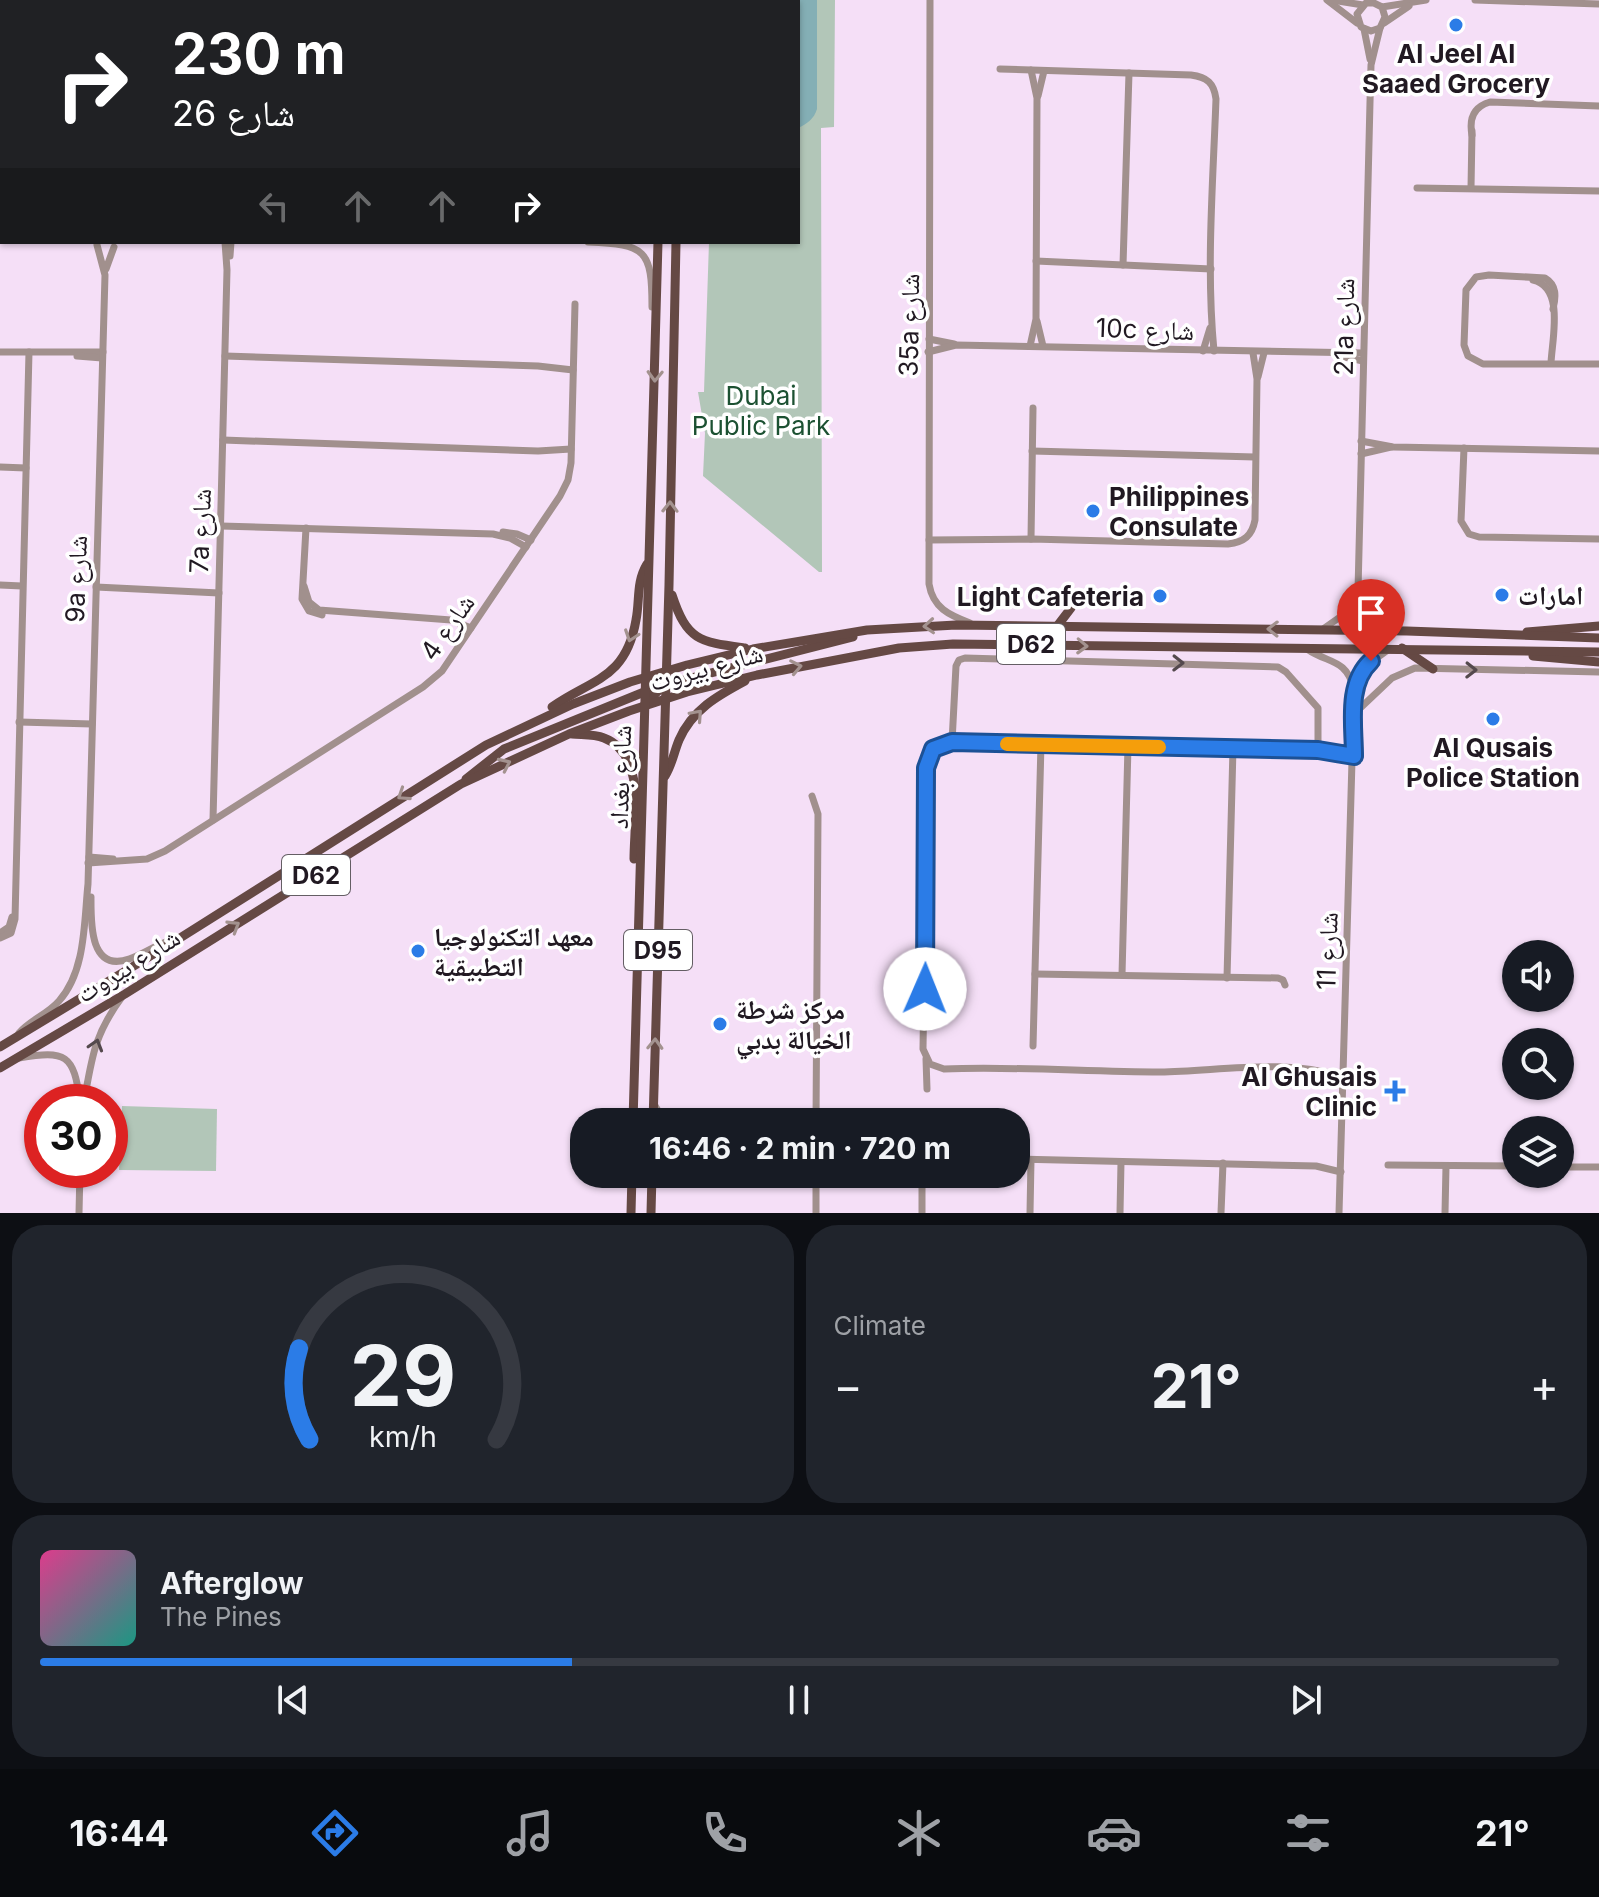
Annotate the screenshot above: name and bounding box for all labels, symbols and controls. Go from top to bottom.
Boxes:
marker: Al Jeel Al Saaed Grocery [1447,16,1465,34]
text: 230 m [172,20,346,88]
icon: right [40,32,144,136]
place label: Al Jeel Al Saaed Grocery [1362,38,1550,99]
text: شارع 26 [172,91,295,135]
icon: left [252,184,296,228]
icon: ahead [336,184,380,228]
icon: ahead [420,184,464,228]
icon: right [504,184,548,228]
street label: 35a شارع [893,273,926,377]
street label: 21a شارع [1328,278,1361,376]
street label: 10c شارع [1095,312,1195,347]
one-way arrow [646,370,663,383]
park label: Dubai Public Park [692,380,830,441]
place label: Philippines Consulate [1109,481,1249,542]
street label: 7a شارع [183,488,218,574]
one-way arrow [662,500,679,513]
marker: Philippines Consulate [1084,502,1102,520]
street label: 9a شارع [59,535,94,623]
pin [1337,579,1405,661]
place label: امارات [1518,580,1583,611]
place label: Light Cafeteria [957,581,1144,612]
marker: امارات [1493,586,1511,604]
marker: Light Cafeteria [1151,587,1169,605]
street label: شارع 4 [413,588,482,667]
icon: arrive [1349,591,1393,635]
one-way arrow [922,617,935,634]
one-way arrow [1266,620,1279,638]
road number: D62 [997,624,1065,664]
one-way arrow [625,628,641,642]
street label: شارع بيروت [646,637,766,698]
one-way arrow [1076,637,1089,654]
one-way arrow [1172,654,1185,672]
one-way arrow [788,659,802,676]
one-way arrow [1465,661,1478,678]
one-way arrow [687,709,702,724]
marker: Al Qusais Police Station [1484,710,1502,728]
street label: شارع بغداد [603,725,638,830]
place label: Al Qusais Police Station [1406,732,1580,793]
one-way arrow [497,757,511,773]
one-way arrow [397,786,412,801]
road number: D62 [282,855,350,895]
street label: شارع 11 [1310,912,1345,991]
one-way arrow [225,920,240,935]
street label: شارع بيروت [71,921,186,1010]
place label: معهد التكنولوجيا التطبيقية [434,921,594,982]
road number: D95 [624,930,692,970]
map controls [1502,940,1574,1188]
button: sound [1502,940,1574,1012]
marker: معهد التكنولوجيا التطبيقية [409,942,427,960]
position arrow [883,947,967,1031]
place label: مركز شرطة الخيالة بدبي [736,994,852,1060]
marker: مركز شرطة الخيالة بدبي [711,1015,729,1033]
button: search [1502,1028,1574,1100]
one-way arrow [647,1037,664,1050]
one-way arrow [86,1038,102,1052]
place label: Al Ghusais Clinic [1241,1061,1377,1122]
marker: Al Ghusais Clinic [1384,1080,1406,1102]
speed limit sign: 30 [24,1084,128,1188]
button: layers [1502,1116,1574,1188]
text: 16:46 · 2 min · 720 m [649,1130,951,1166]
text: Climate [834,1310,926,1341]
text: 29 [350,1325,456,1426]
text: 21° [1151,1350,1242,1422]
text: − [834,1359,863,1413]
text: + [1530,1359,1559,1413]
text: km/h [369,1419,437,1454]
text: Afterglow [160,1565,304,1601]
text: The Pines [160,1601,282,1632]
icon: previous [271,1678,315,1722]
icon: pause [777,1678,821,1722]
icon: next [1284,1678,1328,1722]
icon: directions [307,1805,363,1861]
icon: music [502,1805,558,1861]
icon: phone [697,1805,753,1861]
icon: climate [891,1805,947,1861]
icon: car [1086,1805,1142,1861]
icon: filters [1280,1805,1336,1861]
text: 16:44 [69,1811,169,1855]
text: 21° [1475,1811,1530,1855]

